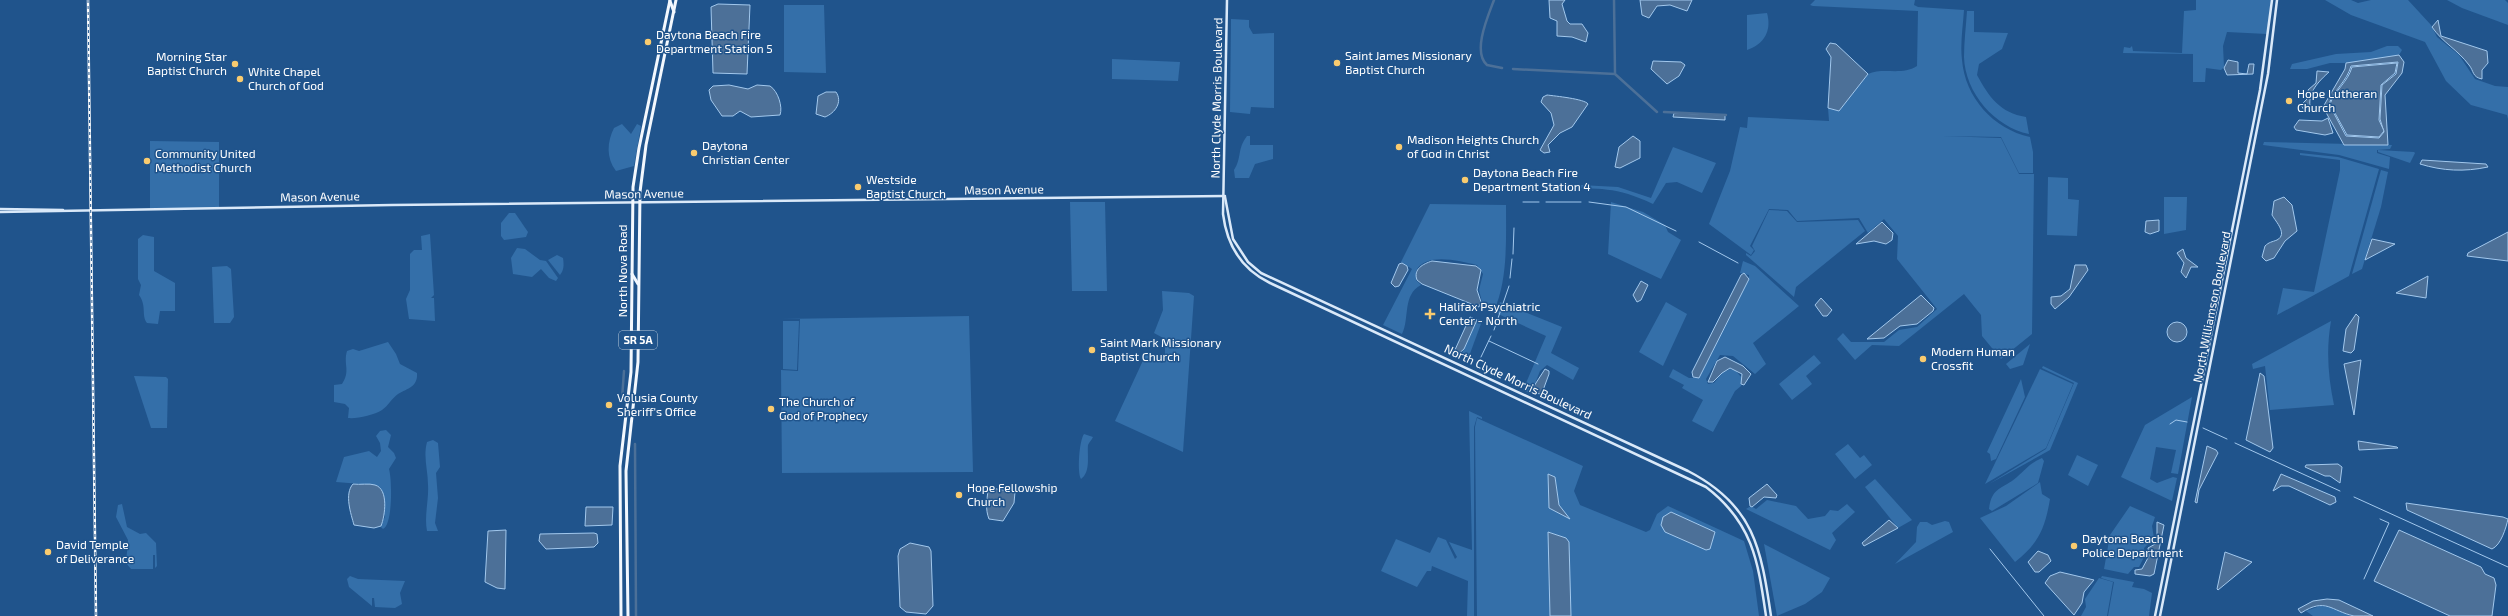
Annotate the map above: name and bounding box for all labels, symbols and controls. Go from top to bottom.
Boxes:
street label: North Clyde Morris Boulevard [1208,17,1224,179]
place label: Daytona Beach Fire Department Station 5 [656,27,773,55]
marker: Daytona Beach Fire Department Station 5 [643,37,653,47]
place label: Saint James Missionary Baptist Church [1345,48,1473,76]
place label: Morning Star Baptist Church [147,49,227,77]
marker: Saint James Missionary Baptist Church [1332,58,1342,68]
marker: Morning Star Baptist Church [230,59,240,69]
place label: White Chapel Church of God [248,64,324,92]
marker: White Chapel Church of God [235,74,245,84]
place label: Hope Lutheran Church [2297,86,2377,114]
marker: Hope Lutheran Church [2284,96,2294,106]
place label: Madison Heights Church of God in Christ [1407,132,1539,160]
place label: Daytona Christian Center [702,138,790,166]
marker: Madison Heights Church of God in Christ [1394,142,1404,152]
place label: Community United Methodist Church [155,146,256,174]
marker: Daytona Christian Center [689,148,699,158]
marker: Community United Methodist Church [142,156,152,166]
place label: Daytona Beach Fire Department Station 4 [1473,165,1591,193]
place label: Westside Baptist Church [866,172,946,200]
marker: Daytona Beach Fire Department Station 4 [1460,175,1470,185]
street label: Mason Avenue [964,181,1044,197]
marker: Westside Baptist Church [853,182,863,192]
street label: Mason Avenue [604,185,684,201]
street label: Mason Avenue [280,188,360,204]
street label: North Nova Road [615,225,629,317]
street label: North Williamson Boulevard [2189,230,2233,384]
place label: Halifax Psychiatric Center - North [1439,299,1540,327]
marker: Halifax Psychiatric Center - North [1424,308,1436,320]
road number: SR 5A [619,331,657,349]
place label: Saint Mark Missionary Baptist Church [1100,335,1222,363]
street label: North Clyde Morris Boulevard [1443,341,1594,421]
place label: Modern Human Crossfit [1931,344,2015,372]
marker: Saint Mark Missionary Baptist Church [1087,345,1097,355]
marker: Modern Human Crossfit [1918,354,1928,364]
place label: Volusia County Sheriff's Office [617,390,698,418]
place label: The Church of God of Prophecy [779,394,869,422]
marker: Volusia County Sheriff's Office [604,400,614,410]
marker: The Church of God of Prophecy [766,404,776,414]
place label: Hope Fellowship Church [967,480,1057,508]
marker: Hope Fellowship Church [954,490,964,500]
place label: Daytona Beach Police Department [2082,531,2184,559]
place label: David Temple of Deliverance [56,537,134,565]
marker: Daytona Beach Police Department [2069,541,2079,551]
marker: David Temple of Deliverance [43,547,53,557]

